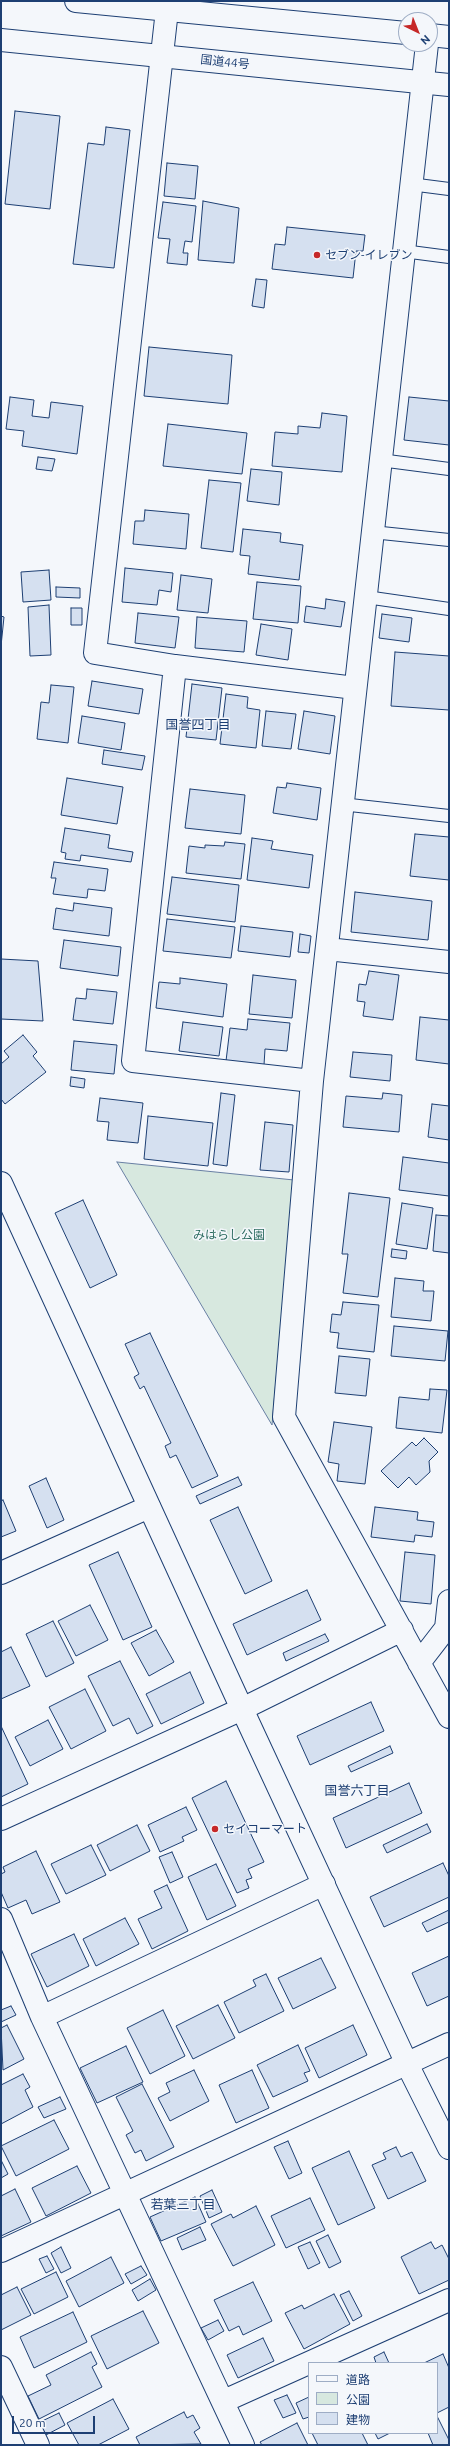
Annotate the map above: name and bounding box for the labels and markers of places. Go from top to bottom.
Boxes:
place label: セブン-イレブン [325,248,412,262]
marker: セブン-イレブン [312,250,322,260]
place label: セイコーマート [223,1822,307,1836]
marker: セイコーマート [210,1824,220,1834]

